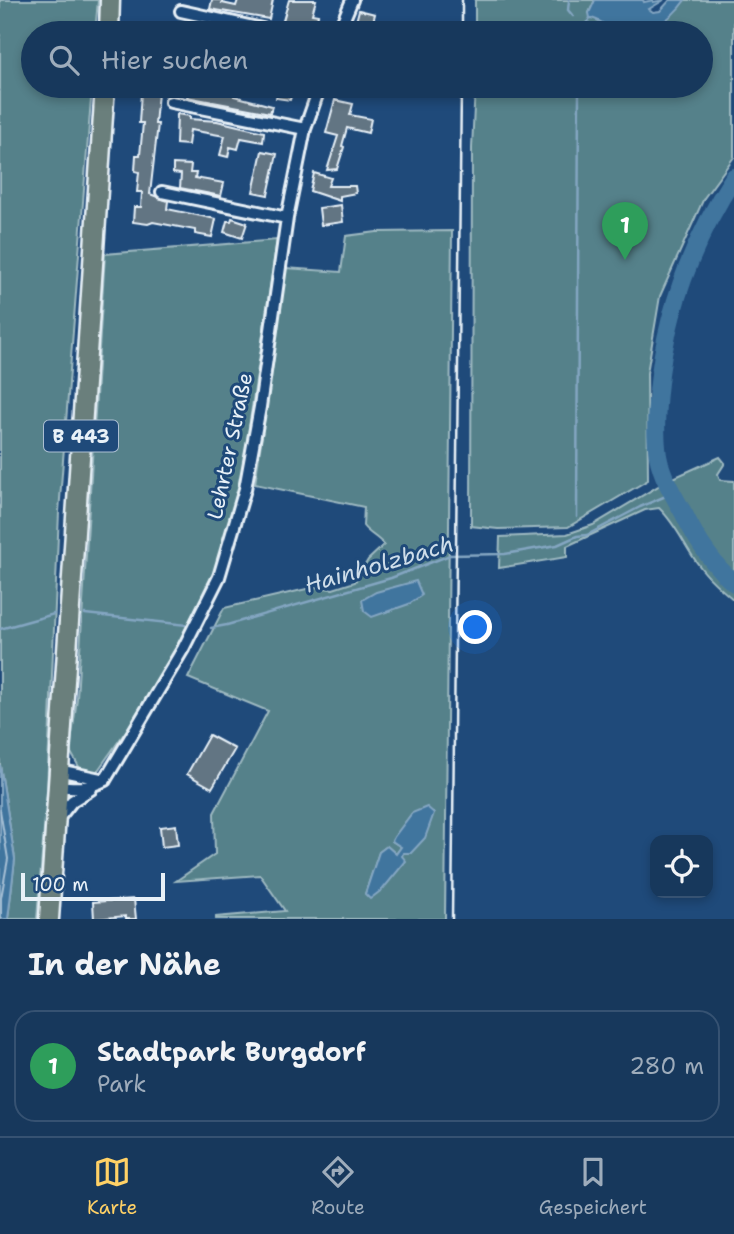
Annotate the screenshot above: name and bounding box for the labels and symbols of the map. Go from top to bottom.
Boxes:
pin: 1 [602,202,648,260]
street label: Lehrter Straße [201,370,259,522]
road number: B 443 [44,420,118,452]
water label: Hainholzbach [301,528,457,600]
your location [458,610,492,644]
scale bar [21,870,164,902]

